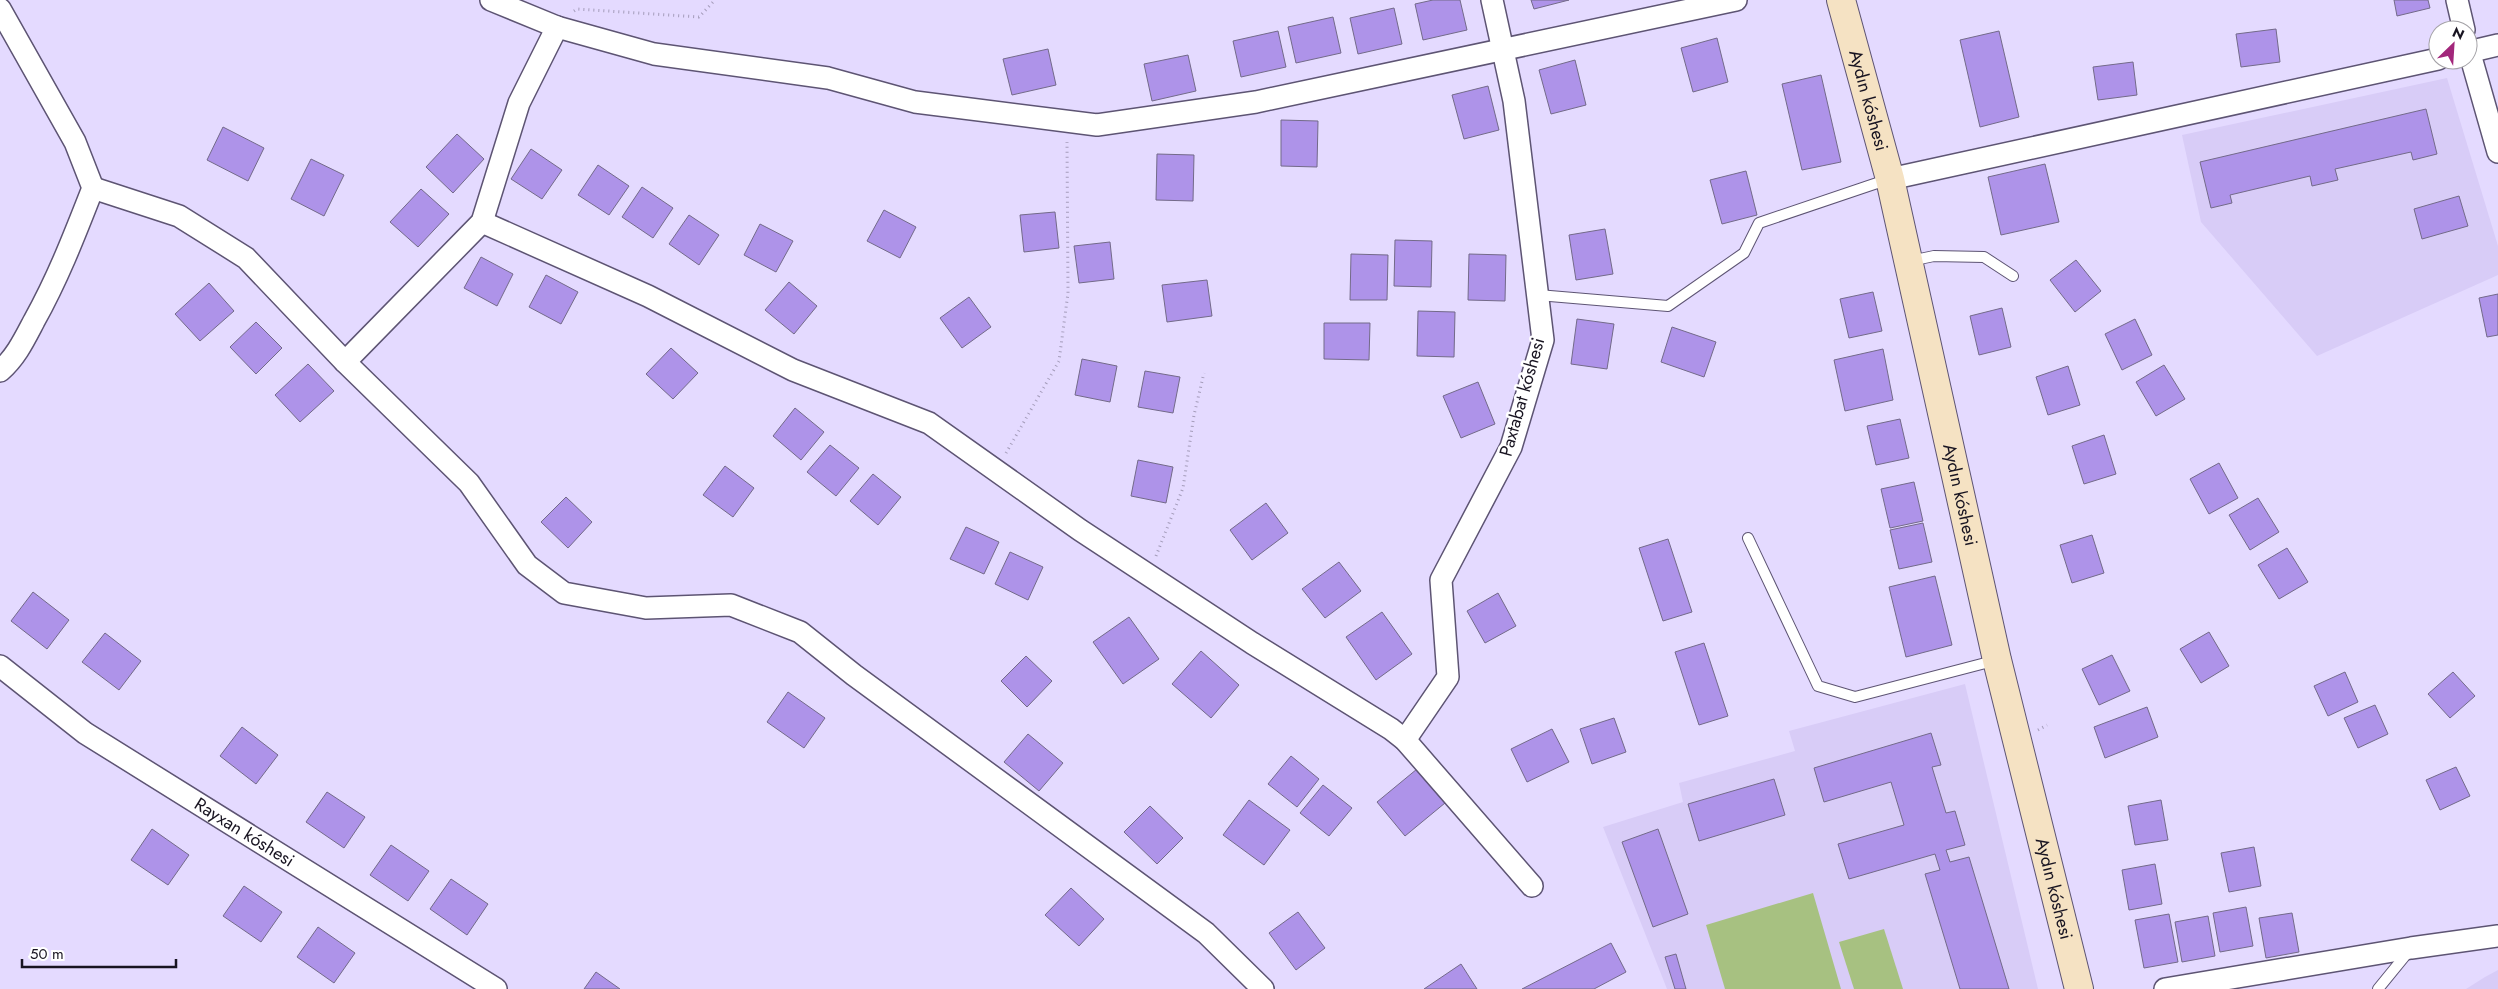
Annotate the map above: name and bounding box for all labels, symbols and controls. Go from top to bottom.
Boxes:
north arrow [2428,20,2478,70]
text: N [2449,22,2468,45]
street label: Aydın kóshesi [1842,47,1895,154]
street label: Paxtabat kóshesi [1493,335,1551,459]
street label: Aydın kóshesi [1936,441,1984,548]
street label: Rayxan kóshesi [189,791,299,873]
street label: Aydın kóshesi [2029,835,2079,942]
scale bar [22,936,176,968]
text: 50 m [30,943,64,965]

